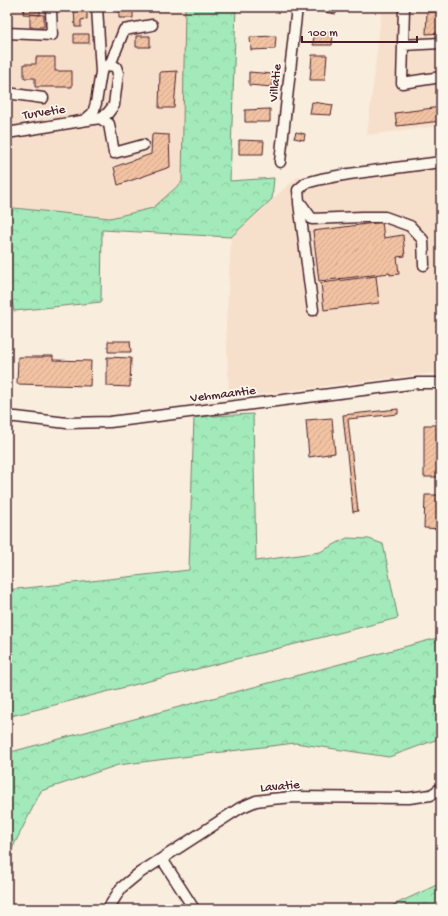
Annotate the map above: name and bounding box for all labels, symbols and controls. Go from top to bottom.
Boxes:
scale bar [302,18,417,44]
text: 100 m [307,27,338,41]
street label: Villatie [266,63,285,104]
street label: Turvetie [21,102,67,124]
street label: Vehmaantie [189,384,257,407]
street label: Lavatie [260,778,301,796]

